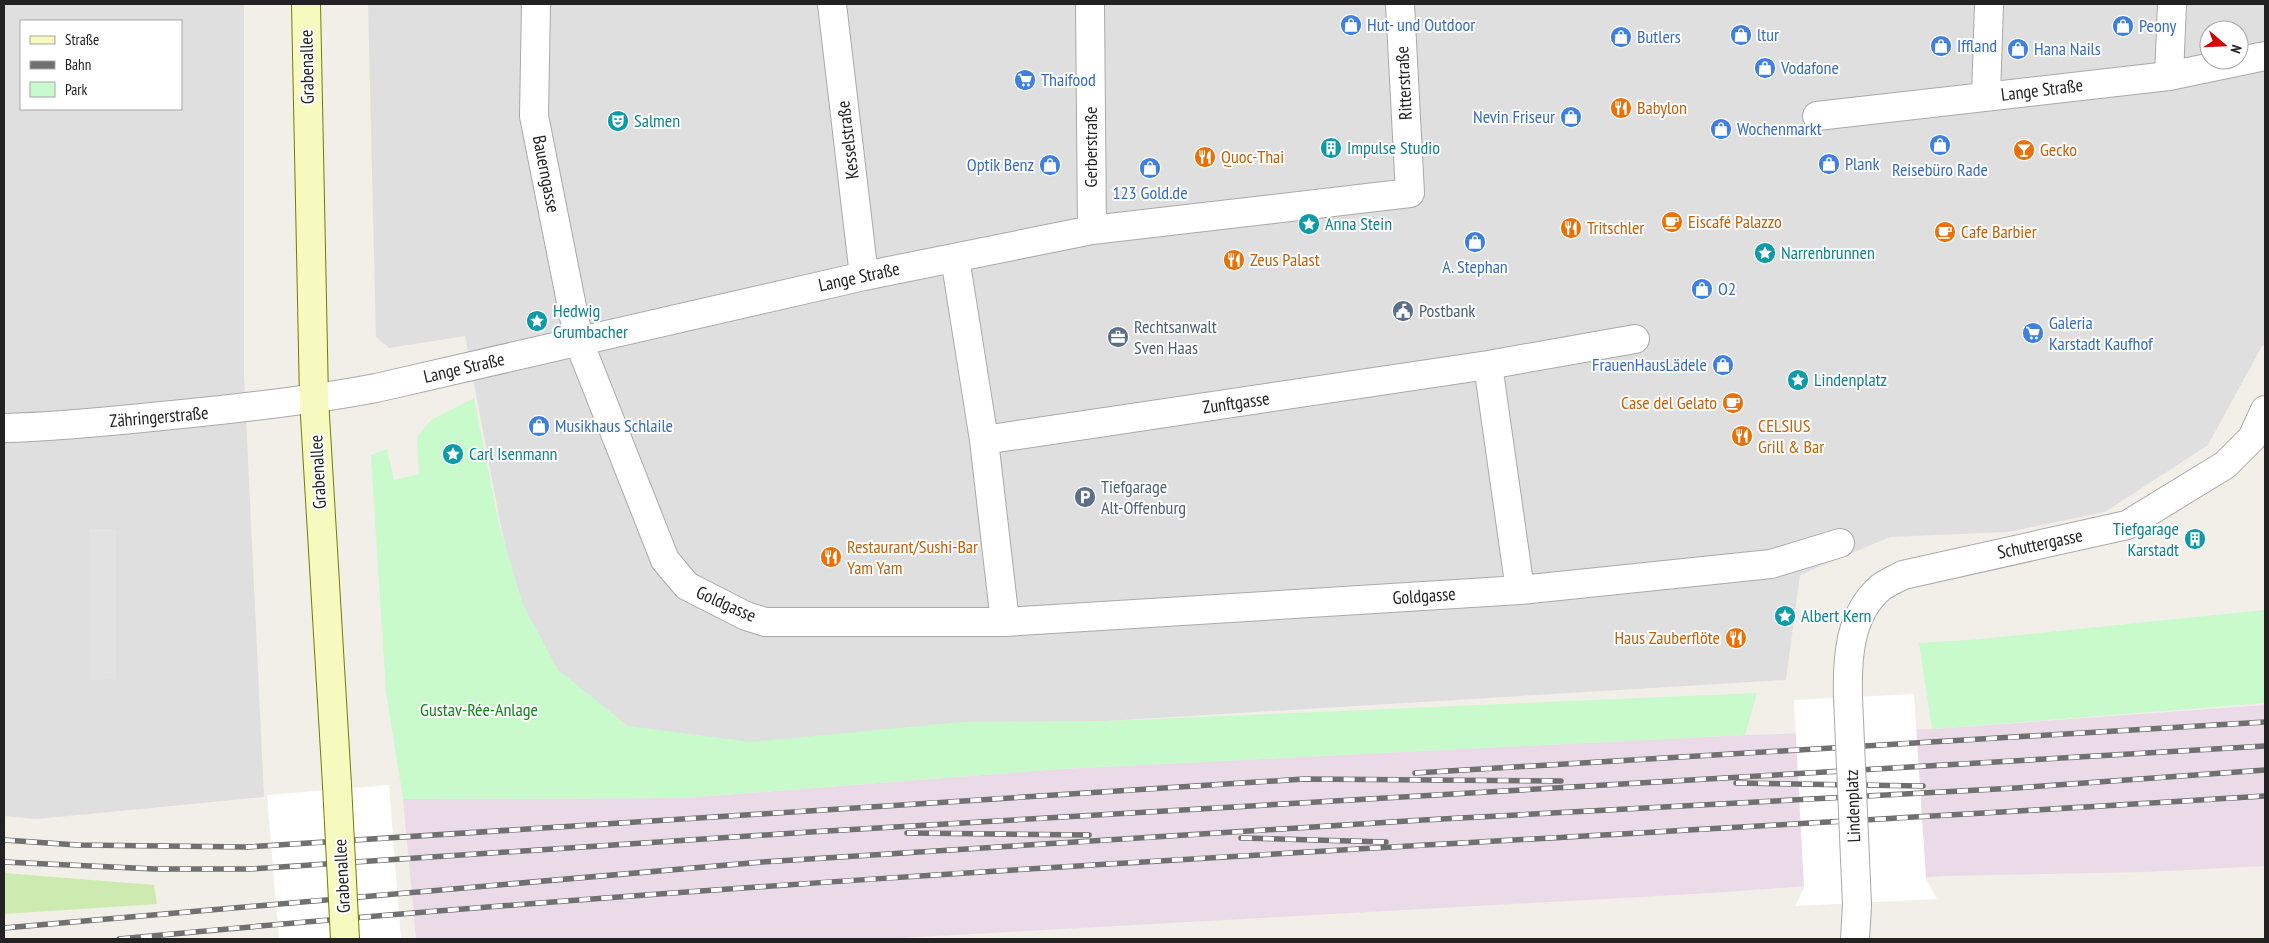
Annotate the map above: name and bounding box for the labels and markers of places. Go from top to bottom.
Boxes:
shop icon: Hut- und Outdoor [1339,13,1363,37]
place label: Hut- und Outdoor [1367,13,1475,36]
shop icon: Peony [2111,14,2135,38]
place label: Peony [2139,14,2177,37]
shop icon: ltur [1729,23,1753,47]
place label: ltur [1757,23,1779,46]
shop icon: Butlers [1609,25,1633,49]
place label: Butlers [1637,25,1681,48]
shop icon: Iffland [1929,34,1953,58]
place label: Iffland [1957,34,1997,57]
shop icon: Hana Nails [2006,37,2030,61]
place label: Hana Nails [2034,37,2101,60]
shop icon: Vodafone [1753,56,1777,80]
place label: Vodafone [1780,56,1839,79]
supermarket icon: Thaifood [1013,68,1037,92]
place label: Thaifood [1041,68,1096,91]
restaurant icon: Babylon [1609,96,1633,120]
place label: Babylon [1637,96,1687,119]
place label: Nevin Friseur [1473,105,1555,128]
shop icon: Nevin Friseur [1559,105,1583,129]
theatre icon: Salmen [606,109,630,133]
place label: Salmen [634,109,680,132]
shop icon: Wochenmarkt [1709,117,1733,141]
place label: Wochenmarkt [1737,117,1822,140]
shop icon: Reisebüro Rade [1928,133,1952,157]
building icon: Impulse Studio [1319,136,1343,160]
place label: Impulse Studio [1347,136,1440,159]
bar icon: Gecko [2012,138,2036,162]
place label: Gecko [2040,138,2077,161]
restaurant icon: Quoc-Thai [1193,145,1217,169]
place label: Quoc-Thai [1221,145,1284,168]
shop icon: Plank [1817,152,1841,176]
place label: Plank [1845,152,1879,175]
place label: Optik Benz [967,153,1034,176]
shop icon: Optik Benz [1038,153,1062,177]
shop icon: 123 Gold.de [1138,156,1162,180]
place label: Reisebüro Rade [1892,158,1988,181]
place label: 123 Gold.de [1112,181,1188,204]
cafe icon: Eiscafé Palazzo [1660,210,1684,234]
place label: Eiscafé Palazzo [1688,210,1782,233]
place icon: Anna Stein [1297,212,1321,236]
place label: Anna Stein [1325,212,1392,235]
restaurant icon: Tritschler [1559,216,1583,240]
place label: Tritschler [1587,216,1644,239]
cafe icon: Cafe Barbier [1933,220,1957,244]
place label: Cafe Barbier [1961,220,2037,243]
shop icon: A. Stephan [1463,230,1487,254]
place icon: Narrenbrunnen [1753,241,1777,265]
place label: Narrenbrunnen [1781,241,1875,264]
restaurant icon: Zeus Palast [1222,248,1246,272]
place label: Zeus Palast [1250,248,1320,271]
place label: A. Stephan [1442,255,1508,278]
shop icon: O2 [1690,277,1714,301]
place label: O2 [1718,277,1736,300]
place label: Hedwig Grumbacher [553,299,628,343]
public building icon: Postbank [1391,299,1415,323]
place label: Postbank [1419,299,1475,322]
place icon: Hedwig Grumbacher [525,309,549,333]
place label: Galeria Karstadt Kaufhof [2049,311,2154,355]
place label: Rechtsanwalt Sven Haas [1134,315,1217,359]
supermarket icon: Galeria Karstadt Kaufhof [2021,321,2045,345]
office icon: Rechtsanwalt Sven Haas [1106,325,1130,349]
place label: FrauenHausLädele [1592,353,1707,376]
shop icon: FrauenHausLädele [1711,353,1735,377]
place icon: Lindenplatz [1786,368,1810,392]
place label: Lindenplatz [1814,368,1887,391]
place label: Case del Gelato [1621,391,1717,414]
cafe icon: Case del Gelato [1721,391,1745,415]
shop icon: Musikhaus Schlaile [527,414,551,438]
place label: Musikhaus Schlaile [555,414,673,437]
place label: CELSIUS Grill & Bar [1758,414,1824,458]
restaurant icon: CELSIUS Grill & Bar [1730,424,1754,448]
place icon: Carl Isenmann [441,442,465,466]
place label: Carl Isenmann [469,442,558,465]
place label: Tiefgarage Alt-Offenburg [1101,475,1186,519]
parking icon: Tiefgarage Alt-Offenburg [1073,485,1097,509]
place label: Tiefgarage Karstadt [2113,517,2179,561]
building icon: Tiefgarage Karstadt [2183,527,2207,551]
place label: Restaurant/Sushi-Bar Yam Yam [847,535,978,579]
restaurant icon: Restaurant/Sushi-Bar Yam Yam [819,545,843,569]
place icon: Albert Kern [1773,604,1797,628]
place label: Albert Kern [1801,604,1872,627]
place label: Haus Zauberflöte [1614,626,1720,649]
restaurant icon: Haus Zauberflöte [1724,626,1748,650]

